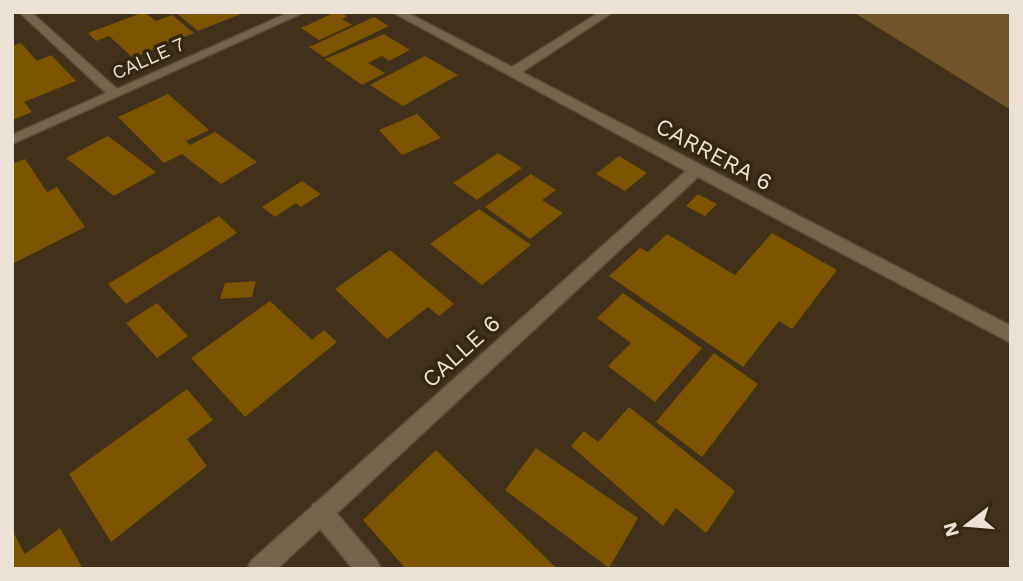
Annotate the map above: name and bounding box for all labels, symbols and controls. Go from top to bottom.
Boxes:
street label: CALLE 7 [108,32,188,85]
street label: CARRERA 6 [651,113,776,196]
street label: CALLE 6 [417,310,506,393]
north arrow [932,490,1002,560]
text: N [938,520,964,539]

